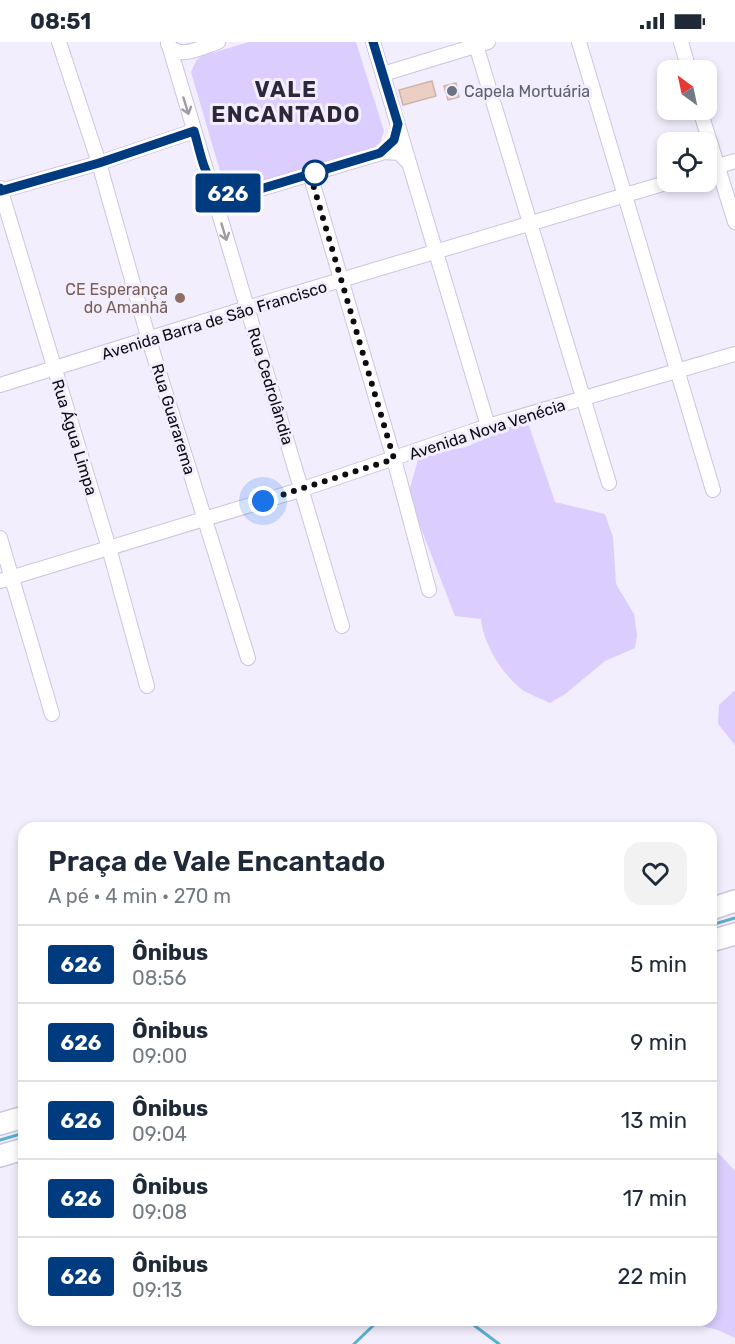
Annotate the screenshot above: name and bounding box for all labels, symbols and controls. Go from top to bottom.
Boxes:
text: 08:51 [30,8,91,35]
north arrow [657,60,717,120]
map controls [657,60,717,192]
district label: VALE ENCANTADO [211,76,361,128]
place label: Capela Mortuária [464,82,590,101]
marker: Capela Mortuária [445,84,459,98]
one-way arrow [181,96,192,115]
button: locate [657,132,717,192]
unlabelled marker [302,160,328,186]
line badge: 626 [194,174,262,212]
text: 626 [208,181,249,206]
one-way arrow [219,222,230,241]
street label: Avenida Barra de São Francisco [99,277,329,364]
place label: CE Esperança do Amanhã [65,280,168,317]
marker: CE Esperança do Amanhã [173,291,187,305]
street label: Rua Cedrolândia [244,325,297,447]
street label: Rua Guararema [148,361,199,477]
street label: Rua Água Limpa [48,377,101,498]
street label: Avenida Nova Venécia [407,395,568,464]
your location [248,486,278,516]
button: heart [624,842,687,905]
text: Praça de Vale Encantado [48,845,385,878]
text: A pé · 4 min · 270 m [48,884,231,908]
text: Ônibus [132,939,208,966]
text: 5 min [630,951,687,978]
text: 626 [61,952,102,977]
text: 08:56 [132,966,186,990]
text: Ônibus [132,1017,208,1044]
text: 9 min [630,1029,687,1056]
text: 626 [61,1030,102,1055]
text: 09:00 [132,1044,187,1068]
text: Ônibus [132,1095,208,1122]
text: 13 min [621,1107,687,1134]
text: 626 [61,1108,102,1133]
text: 09:04 [132,1122,187,1146]
text: Ônibus [132,1173,208,1200]
text: 17 min [623,1185,687,1212]
text: 626 [61,1186,102,1211]
text: 09:08 [132,1200,187,1224]
text: Ônibus [132,1251,208,1278]
text: 22 min [618,1263,687,1290]
text: 626 [61,1264,102,1289]
text: 09:13 [132,1278,182,1302]

